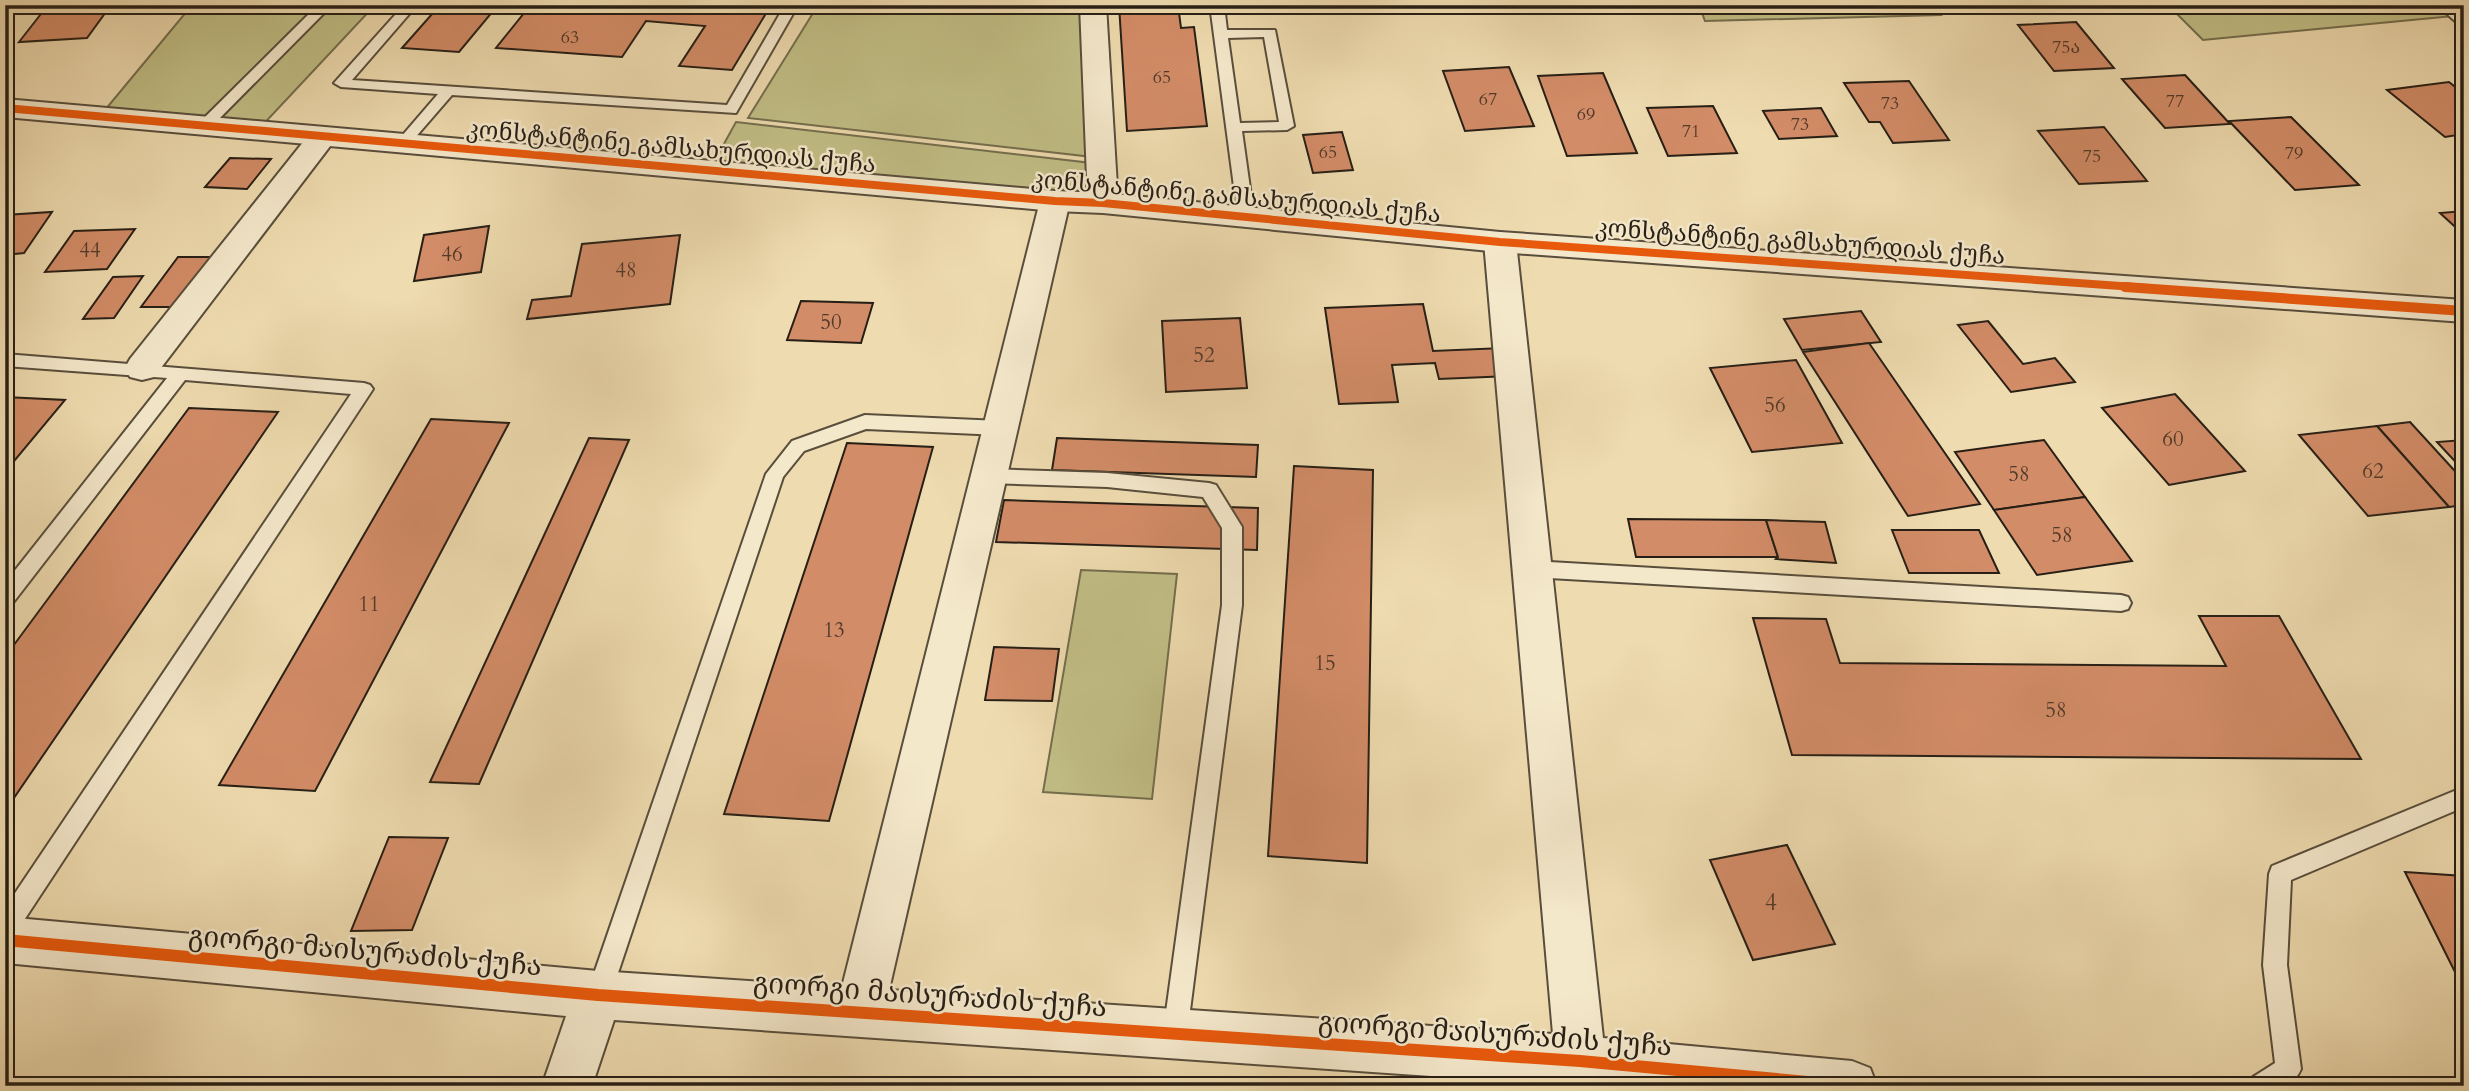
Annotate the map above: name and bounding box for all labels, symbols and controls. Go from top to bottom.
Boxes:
house number: 63 [561,25,579,50]
house number: 75ა [2052,35,2080,60]
house number: 65 [1153,65,1171,90]
house number: 67 [1479,87,1497,112]
house number: 77 [2166,89,2184,114]
house number: 73 [1881,91,1899,116]
house number: 69 [1577,102,1595,127]
house number: 73 [1791,112,1809,137]
street label: კონსტანტინე გამსახურდიას ქუჩა [465,113,877,181]
house number: 71 [1682,119,1700,144]
house number: 65 [1319,140,1337,165]
house number: 79 [2285,141,2303,166]
house number: 75 [2083,144,2101,169]
street label: კონსტანტინე გამსახურდიას ქუჩა [1030,163,1442,231]
street label: კონსტანტინე გამსახურდიას ქუჩა [1594,211,2006,273]
house number: 44 [79,236,101,265]
house number: 46 [441,240,463,269]
house number: 48 [615,256,637,285]
house number: 50 [820,308,842,337]
house number: 52 [1193,341,1215,370]
house number: 56 [1764,391,1786,420]
house number: 60 [2162,425,2184,454]
house number: 62 [2362,457,2384,486]
house number: 58 [2008,460,2030,489]
house number: 58 [2051,521,2073,550]
house number: 11 [358,590,380,619]
house number: 13 [823,616,845,645]
house number: 15 [1314,649,1336,678]
house number: 58 [2045,696,2067,725]
house number: 4 [1765,886,1777,919]
street label: გიორგი მაისურაძის ქუჩა [187,917,543,985]
street label: გიორგი მაისურაძის ქუჩა [752,964,1108,1026]
street label: გიორგი მაისურაძის ქუჩა [1317,1003,1673,1065]

